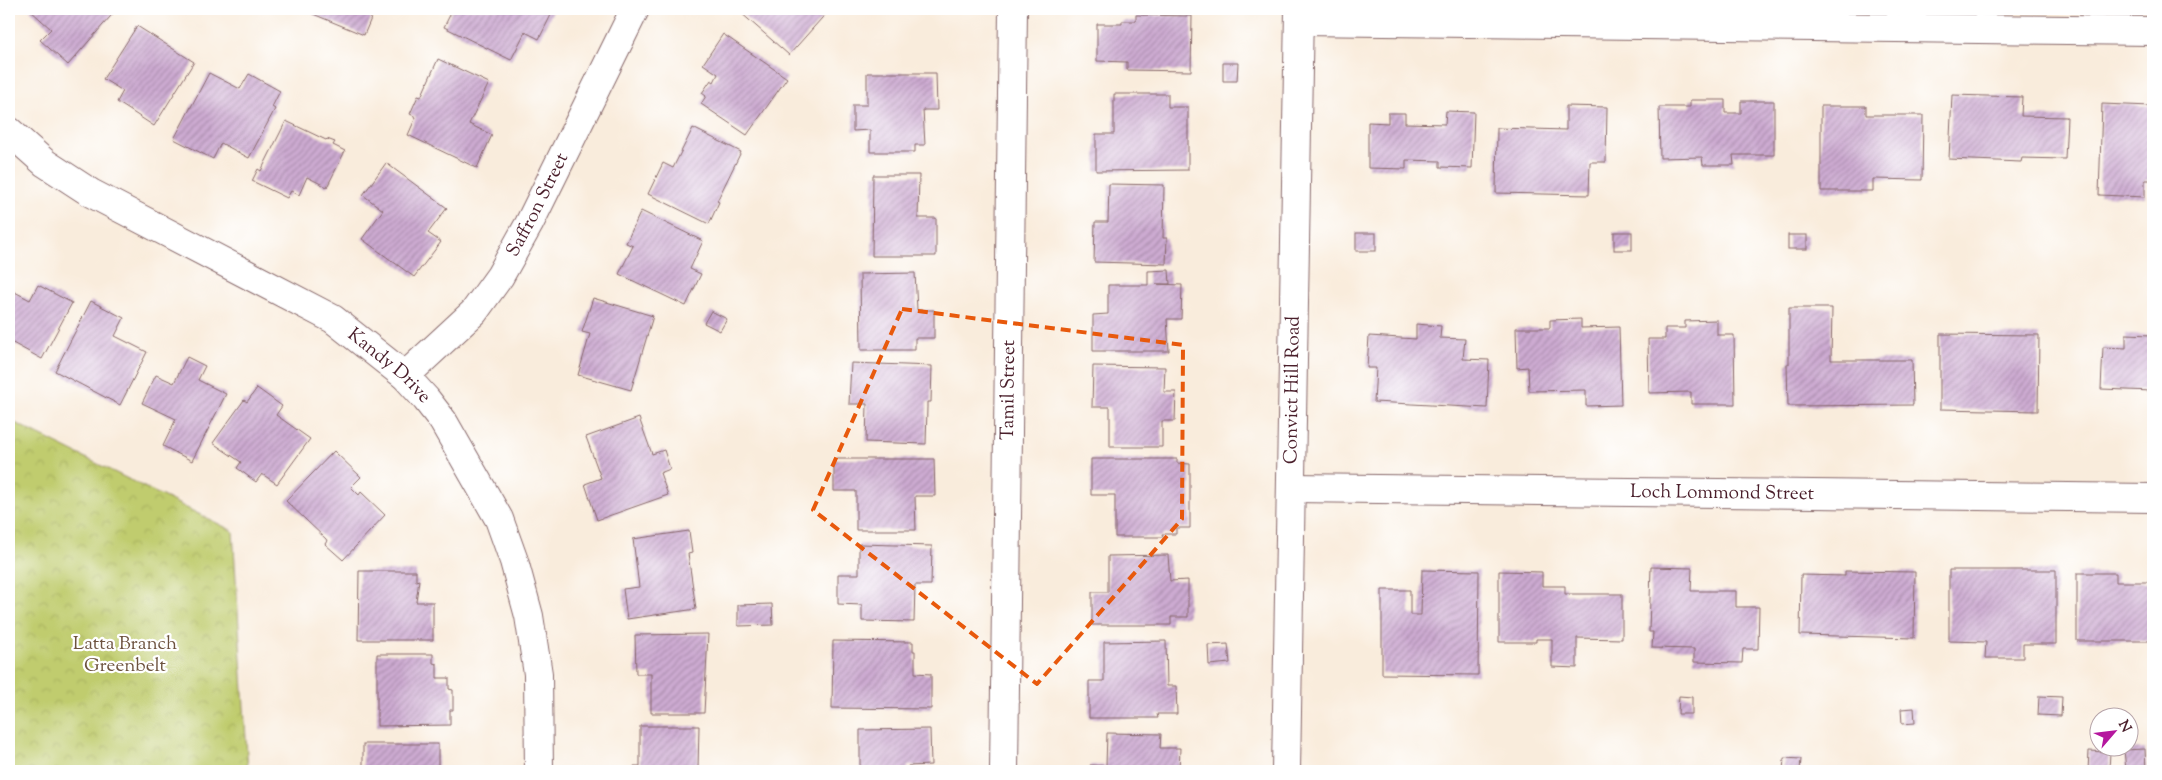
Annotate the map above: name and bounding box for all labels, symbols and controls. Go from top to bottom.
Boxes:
street label: Saffron Street [500,148,576,262]
street label: Convict Hill Road [1278,316,1307,464]
street label: Kandy Drive [341,322,437,410]
street label: Tamil Street [994,339,1023,440]
street label: Loch Lommond Street [1630,478,1815,508]
park label: Latta Branch Greenbelt [73,631,177,680]
north arrow [2090,708,2140,758]
text: N [2112,717,2135,736]

